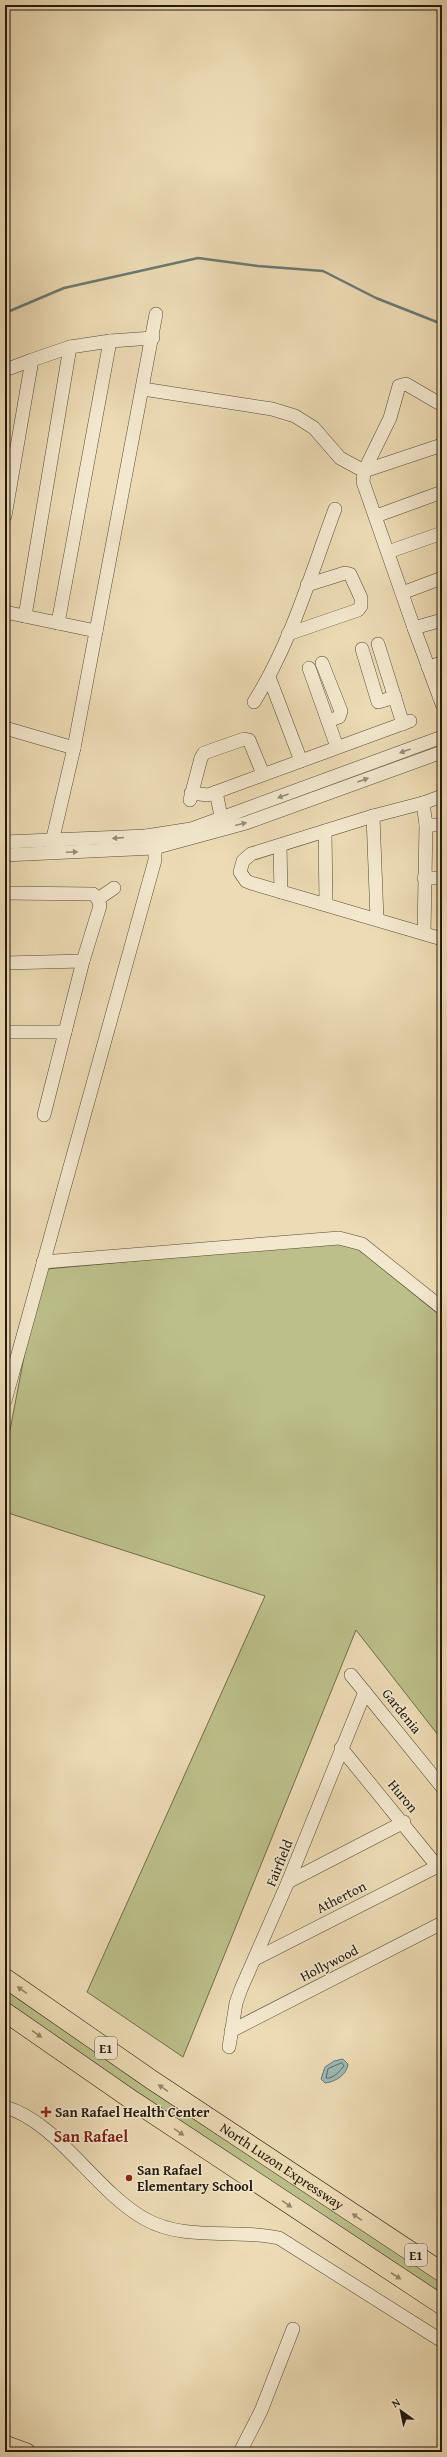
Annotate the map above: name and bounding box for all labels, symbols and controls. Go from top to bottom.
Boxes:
one-way arrow [399,748,411,754]
one-way arrow [357,777,369,783]
one-way arrow [277,793,289,799]
one-way arrow [235,821,247,827]
one-way arrow [112,834,124,841]
one-way arrow [66,848,78,855]
street label: Gardenia [378,1684,427,1738]
street label: Huron [383,1775,423,1817]
street label: Fairfield [261,1836,298,1889]
street label: Atherton [313,1876,370,1918]
street label: Hollywood [296,1940,362,1986]
one-way arrow [17,1986,27,1994]
one-way arrow [32,2030,42,2038]
road number: E1 [95,2037,117,2059]
one-way arrow [158,2084,168,2092]
place label: San Rafael Health Center [55,2102,210,2122]
marker: San Rafael Health Center [40,2106,52,2118]
street label: North Luzon Expressway [216,2118,348,2215]
district label: San Rafael [54,2124,128,2148]
one-way arrow [173,2128,185,2135]
place label: San Rafael Elementary School [137,2160,254,2196]
marker: San Rafael Elementary School [124,2173,134,2183]
one-way arrow [282,2200,292,2208]
one-way arrow [351,2213,362,2220]
road number: E1 [405,2244,427,2266]
one-way arrow [390,2272,401,2279]
north arrow [381,2391,421,2431]
text: N [388,2394,404,2411]

